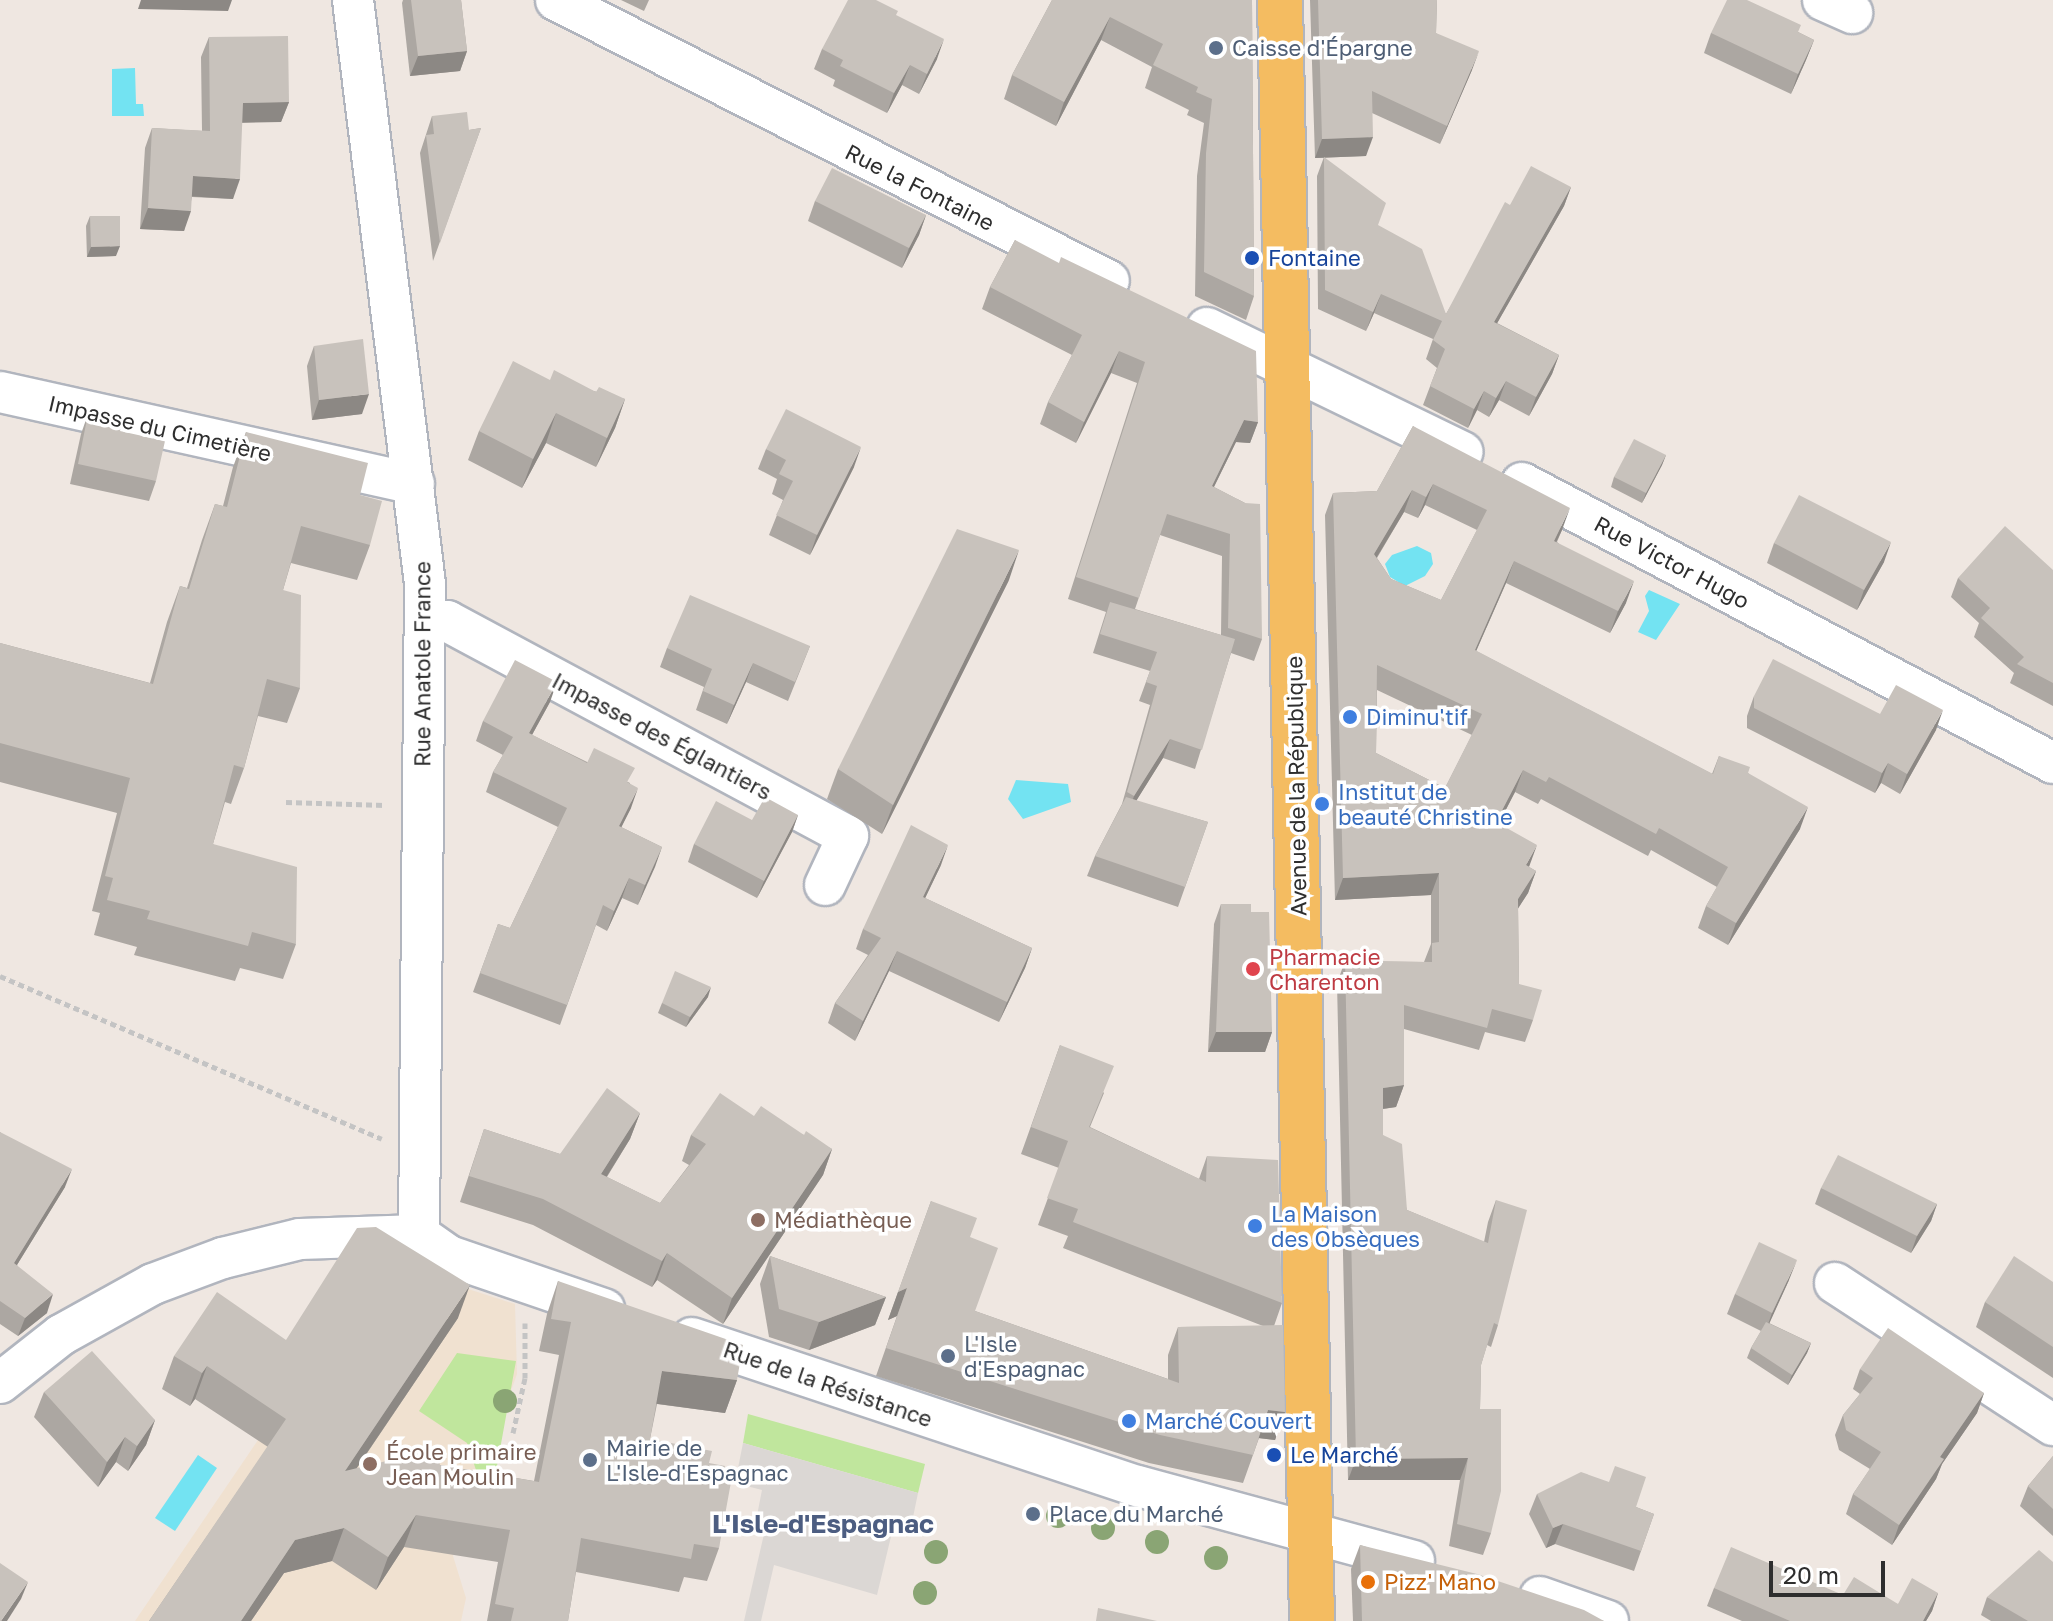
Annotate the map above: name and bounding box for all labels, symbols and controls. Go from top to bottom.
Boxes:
place label: Caisse d'Épargne [1232,35,1413,61]
marker: Caisse d'Épargne [1207,39,1225,57]
street label: Rue la Fontaine [841,138,999,236]
place label: Fontaine [1268,245,1361,271]
marker: Fontaine [1243,249,1261,267]
street label: Impasse du Cimetière [46,390,274,466]
street label: Rue Victor Hugo [1590,510,1754,614]
street label: Rue Anatole France [409,561,435,767]
street label: Avenue de la République [1281,656,1311,916]
street label: Impasse des Églantiers [548,667,776,805]
place label: Diminu'tif [1366,704,1468,730]
marker: Diminu'tif [1341,708,1359,726]
place label: Institut de beauté Christine [1338,778,1513,830]
marker: Institut de beauté Christine [1313,795,1331,813]
place label: Pharmacie Charenton [1269,943,1380,994]
marker: Pharmacie Charenton [1244,960,1262,978]
place label: La Maison des Obsèques [1271,1200,1420,1252]
place label: Médiathèque [774,1207,912,1233]
marker: Médiathèque [749,1211,767,1229]
marker: La Maison des Obsèques [1246,1217,1264,1235]
place label: L'Isle d'Espagnac [964,1330,1085,1382]
street label: Rue de la Résistance [720,1336,936,1432]
marker: L'Isle d'Espagnac [939,1347,957,1365]
place label: Marché Couvert [1145,1408,1312,1434]
marker: Marché Couvert [1120,1412,1138,1430]
place label: Mairie de L'Isle-d'Espagnac [606,1434,789,1486]
place label: École primaire Jean Moulin [386,1438,536,1490]
place label: Le Marché [1290,1442,1399,1468]
marker: Le Marché [1265,1446,1283,1464]
marker: Mairie de L'Isle-d'Espagnac [581,1451,599,1469]
marker: École primaire Jean Moulin [361,1455,379,1473]
place label: Place du Marché [1049,1501,1223,1527]
marker: Place du Marché [1024,1505,1042,1523]
district label: L'Isle-d'Espagnac [712,1508,934,1540]
scale bar [1773,1545,1889,1595]
text: 20 m [1783,1560,1839,1589]
place label: Pizz' Mano [1384,1569,1496,1595]
marker: Pizz' Mano [1359,1573,1377,1591]

